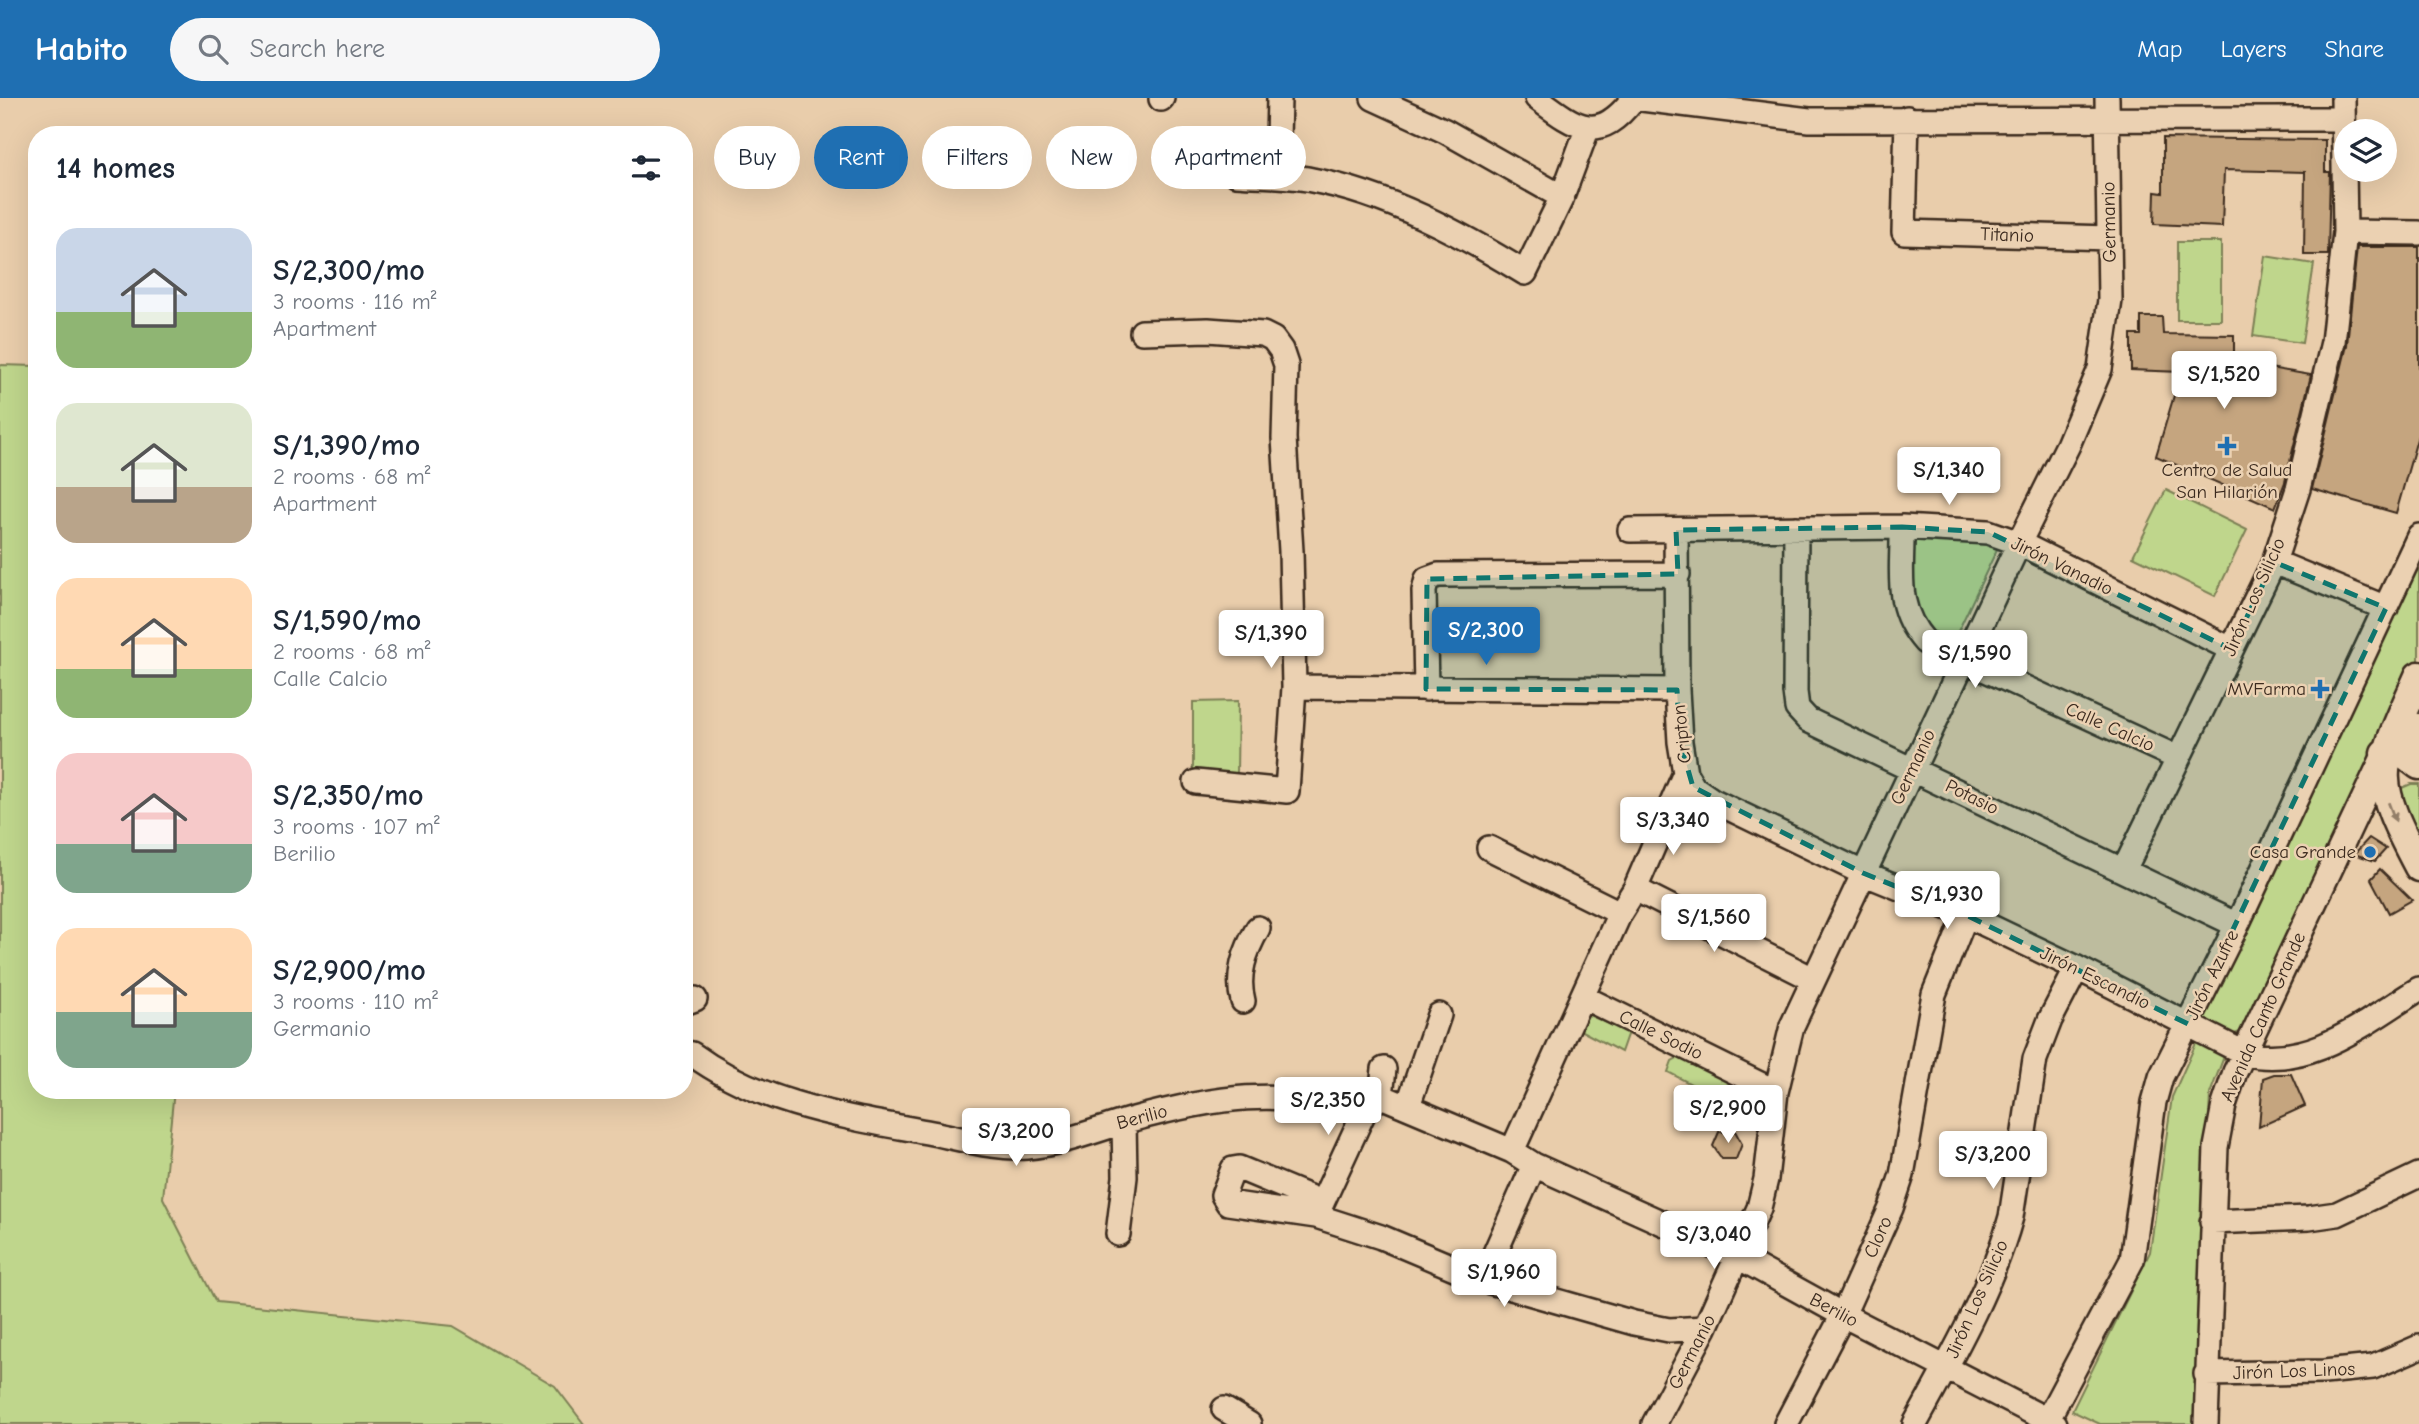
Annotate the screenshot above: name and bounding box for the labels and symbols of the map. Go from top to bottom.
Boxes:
street label: Germanio [2097,181,2121,263]
street label: Titanio [1980,223,2034,247]
pin: S/1,520 [2159,352,2289,411]
marker: Centro de Salud San Hilarión [2217,436,2237,456]
pin: S/1,340 [1884,448,2014,507]
place label: Centro de Salud San Hilarión [2162,459,2292,503]
street label: Jirón Vanadio [2008,532,2116,600]
street label: Jirón Los Silicio [2218,535,2290,659]
pin: S/2,300 [1421,608,1551,667]
pin: S/1,390 [1206,610,1336,670]
pin: S/1,590 [1910,630,2040,690]
place label: MVFarma [2227,678,2306,700]
marker: MVFarma [2312,681,2328,697]
street label: Calle Calcio [2062,698,2158,756]
street label: Cripton [1668,704,1696,764]
street label: Germanio [1886,726,1940,808]
street label: Potasio [1942,775,2002,819]
pin: S/3,340 [1608,798,1738,857]
one-way arrow [2387,802,2398,823]
place label: Casa Grande [2250,841,2356,863]
marker: Casa Grande [2362,844,2378,860]
pin: S/1,930 [1882,872,2012,931]
pin: S/1,560 [1649,894,1779,954]
street label: Jirón Azufre [2181,926,2243,1024]
street label: Avenida Canto Grande [2216,929,2310,1105]
street label: Jirón Escandio [2036,942,2154,1014]
street label: Calle Sodio [1615,1005,1707,1065]
pin: S/2,350 [1263,1077,1393,1137]
pin: S/2,900 [1663,1086,1793,1145]
street label: Berilio [1114,1100,1170,1134]
pin: S/3,200 [951,1108,1081,1168]
pin: S/3,200 [1928,1132,2058,1191]
pin: S/3,040 [1649,1212,1779,1271]
street label: Cloro [1859,1213,1897,1261]
street label: Jirón Los Silicio [1941,1237,2013,1361]
pin: S/1,960 [1439,1250,1569,1309]
street label: Berilio [1806,1288,1862,1332]
street label: Germanio [1664,1311,1720,1393]
street label: Jirón Los Linos [2232,1358,2356,1384]

